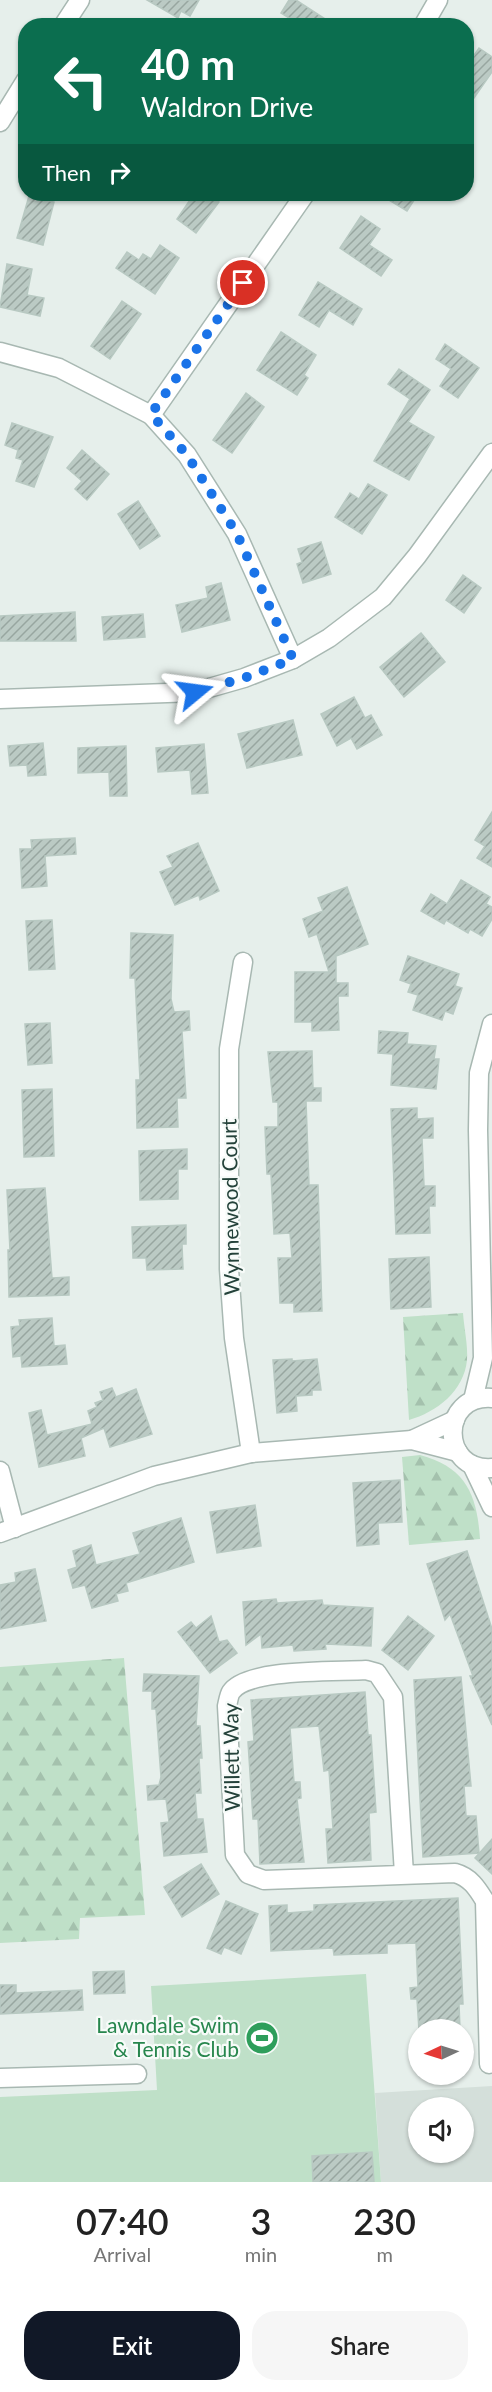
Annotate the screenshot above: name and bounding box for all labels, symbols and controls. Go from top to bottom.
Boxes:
text: 40 m [141,39,235,89]
icon: left [42,42,120,120]
text: Waldron Drive [141,90,313,123]
icon: right [103,156,136,189]
text: Then [42,159,91,186]
pin [217,257,268,308]
icon: arrive [226,266,259,299]
position arrow [163,660,227,724]
street label: Wynnewood Court [215,1118,244,1296]
street label: Willett Way [217,1702,244,1812]
place label: Lawndale Swim & Tennis Club [96,2012,239,2061]
north arrow [408,2019,474,2085]
map controls [408,2019,474,2163]
sports icon: Lawndale Swim & Tennis Club [244,2020,280,2056]
button: sound [408,2097,474,2163]
text: 07:40 [76,2199,169,2243]
text: 3 [251,2199,271,2243]
text: 230 [353,2199,416,2243]
text: Arrival [94,2242,151,2266]
text: min [245,2242,277,2266]
text: m [376,2242,393,2266]
button: Exit [24,2311,240,2380]
button: Share [252,2311,468,2380]

